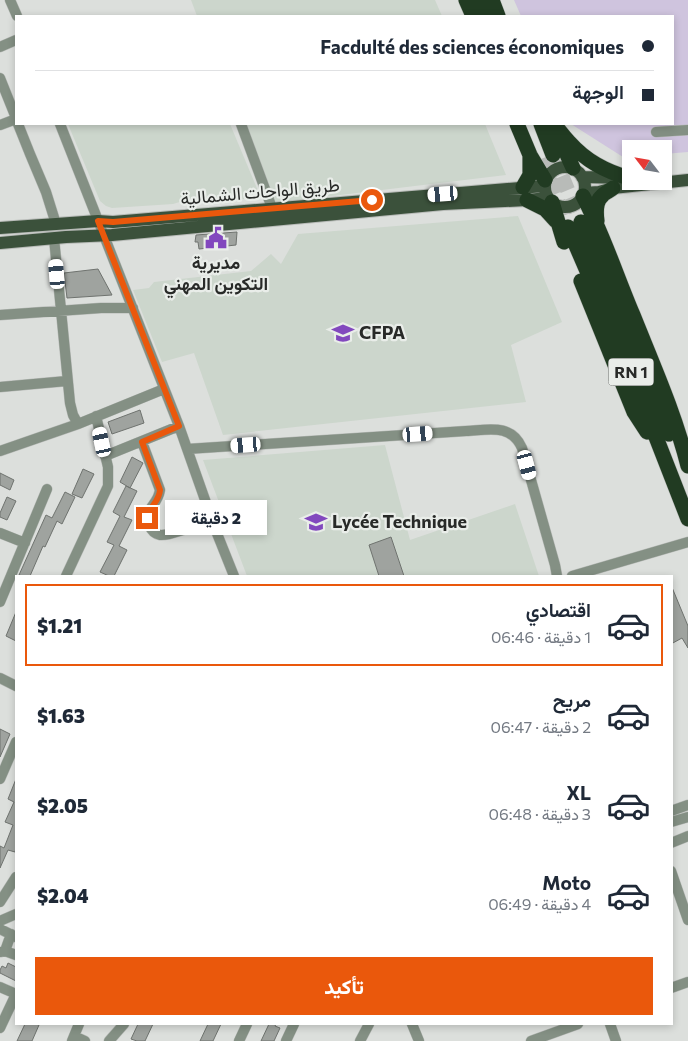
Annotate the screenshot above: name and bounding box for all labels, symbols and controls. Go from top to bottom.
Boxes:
text: Facdulté des sciences économiques [320,35,624,58]
text: الوجهة [572,80,624,103]
north arrow [622,140,672,190]
map controls [622,140,672,190]
street label: طريق الواحات الشمالية [179,173,341,210]
car [427,185,458,203]
route start [361,189,383,211]
public building icon: مديرية التكوين المهني [203,225,229,251]
place label: مديرية التكوين المهني [164,251,268,299]
car [48,258,65,290]
school or university icon: CFPA [330,320,356,346]
place label: CFPA [359,321,405,343]
road number: RN 1 [608,358,654,386]
car [402,425,433,443]
car [91,426,112,458]
car [230,436,261,454]
car [515,449,538,481]
callout: 2 دقيقة [164,500,267,536]
route end [136,507,158,529]
text: 2 دقيقة [191,508,241,527]
school or university icon: Lycée Technique [303,509,329,535]
place label: Lycée Technique [332,510,467,532]
text: اقتصادي [526,598,591,621]
icon: car [606,603,651,648]
text: $1.21 [37,614,82,637]
text: 1 دقيقة · 06:46 [491,627,591,646]
text: مريح [553,688,591,711]
icon: car [606,693,651,738]
text: $1.63 [37,704,85,727]
text: 2 دقيقة · 06:47 [490,717,591,736]
text: XL [566,781,591,804]
icon: car [606,783,651,828]
text: $2.05 [37,794,88,817]
text: 3 دقيقة · 06:48 [489,804,591,823]
text: Moto [542,871,591,894]
icon: car [606,873,651,918]
text: $2.04 [37,884,89,907]
text: 4 دقيقة · 06:49 [488,894,591,913]
button: تأكيد [35,957,653,1015]

